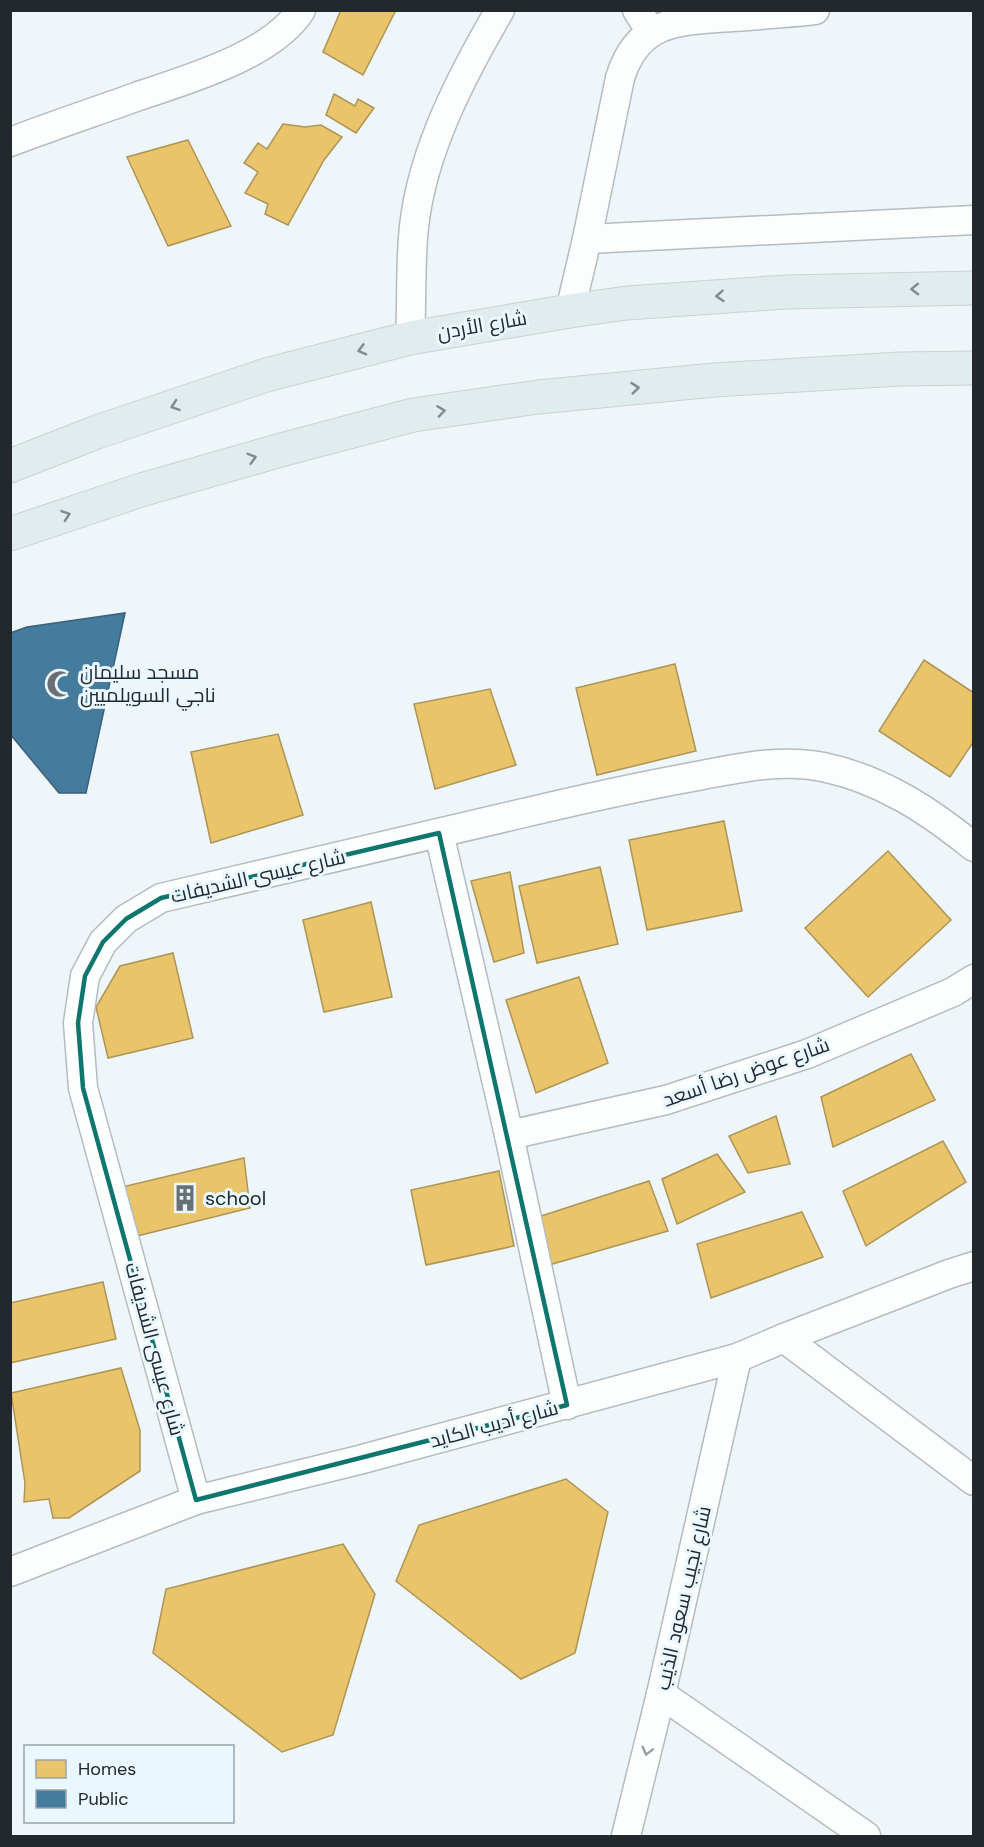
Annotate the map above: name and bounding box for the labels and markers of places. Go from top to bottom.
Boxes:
place label: مسجد سليمان ناجي السويلميين [80,659,216,711]
mosque icon: مسجد سليمان ناجي السويلميين [45,669,75,699]
building icon: school [170,1183,200,1213]
place label: school [205,1185,266,1211]

